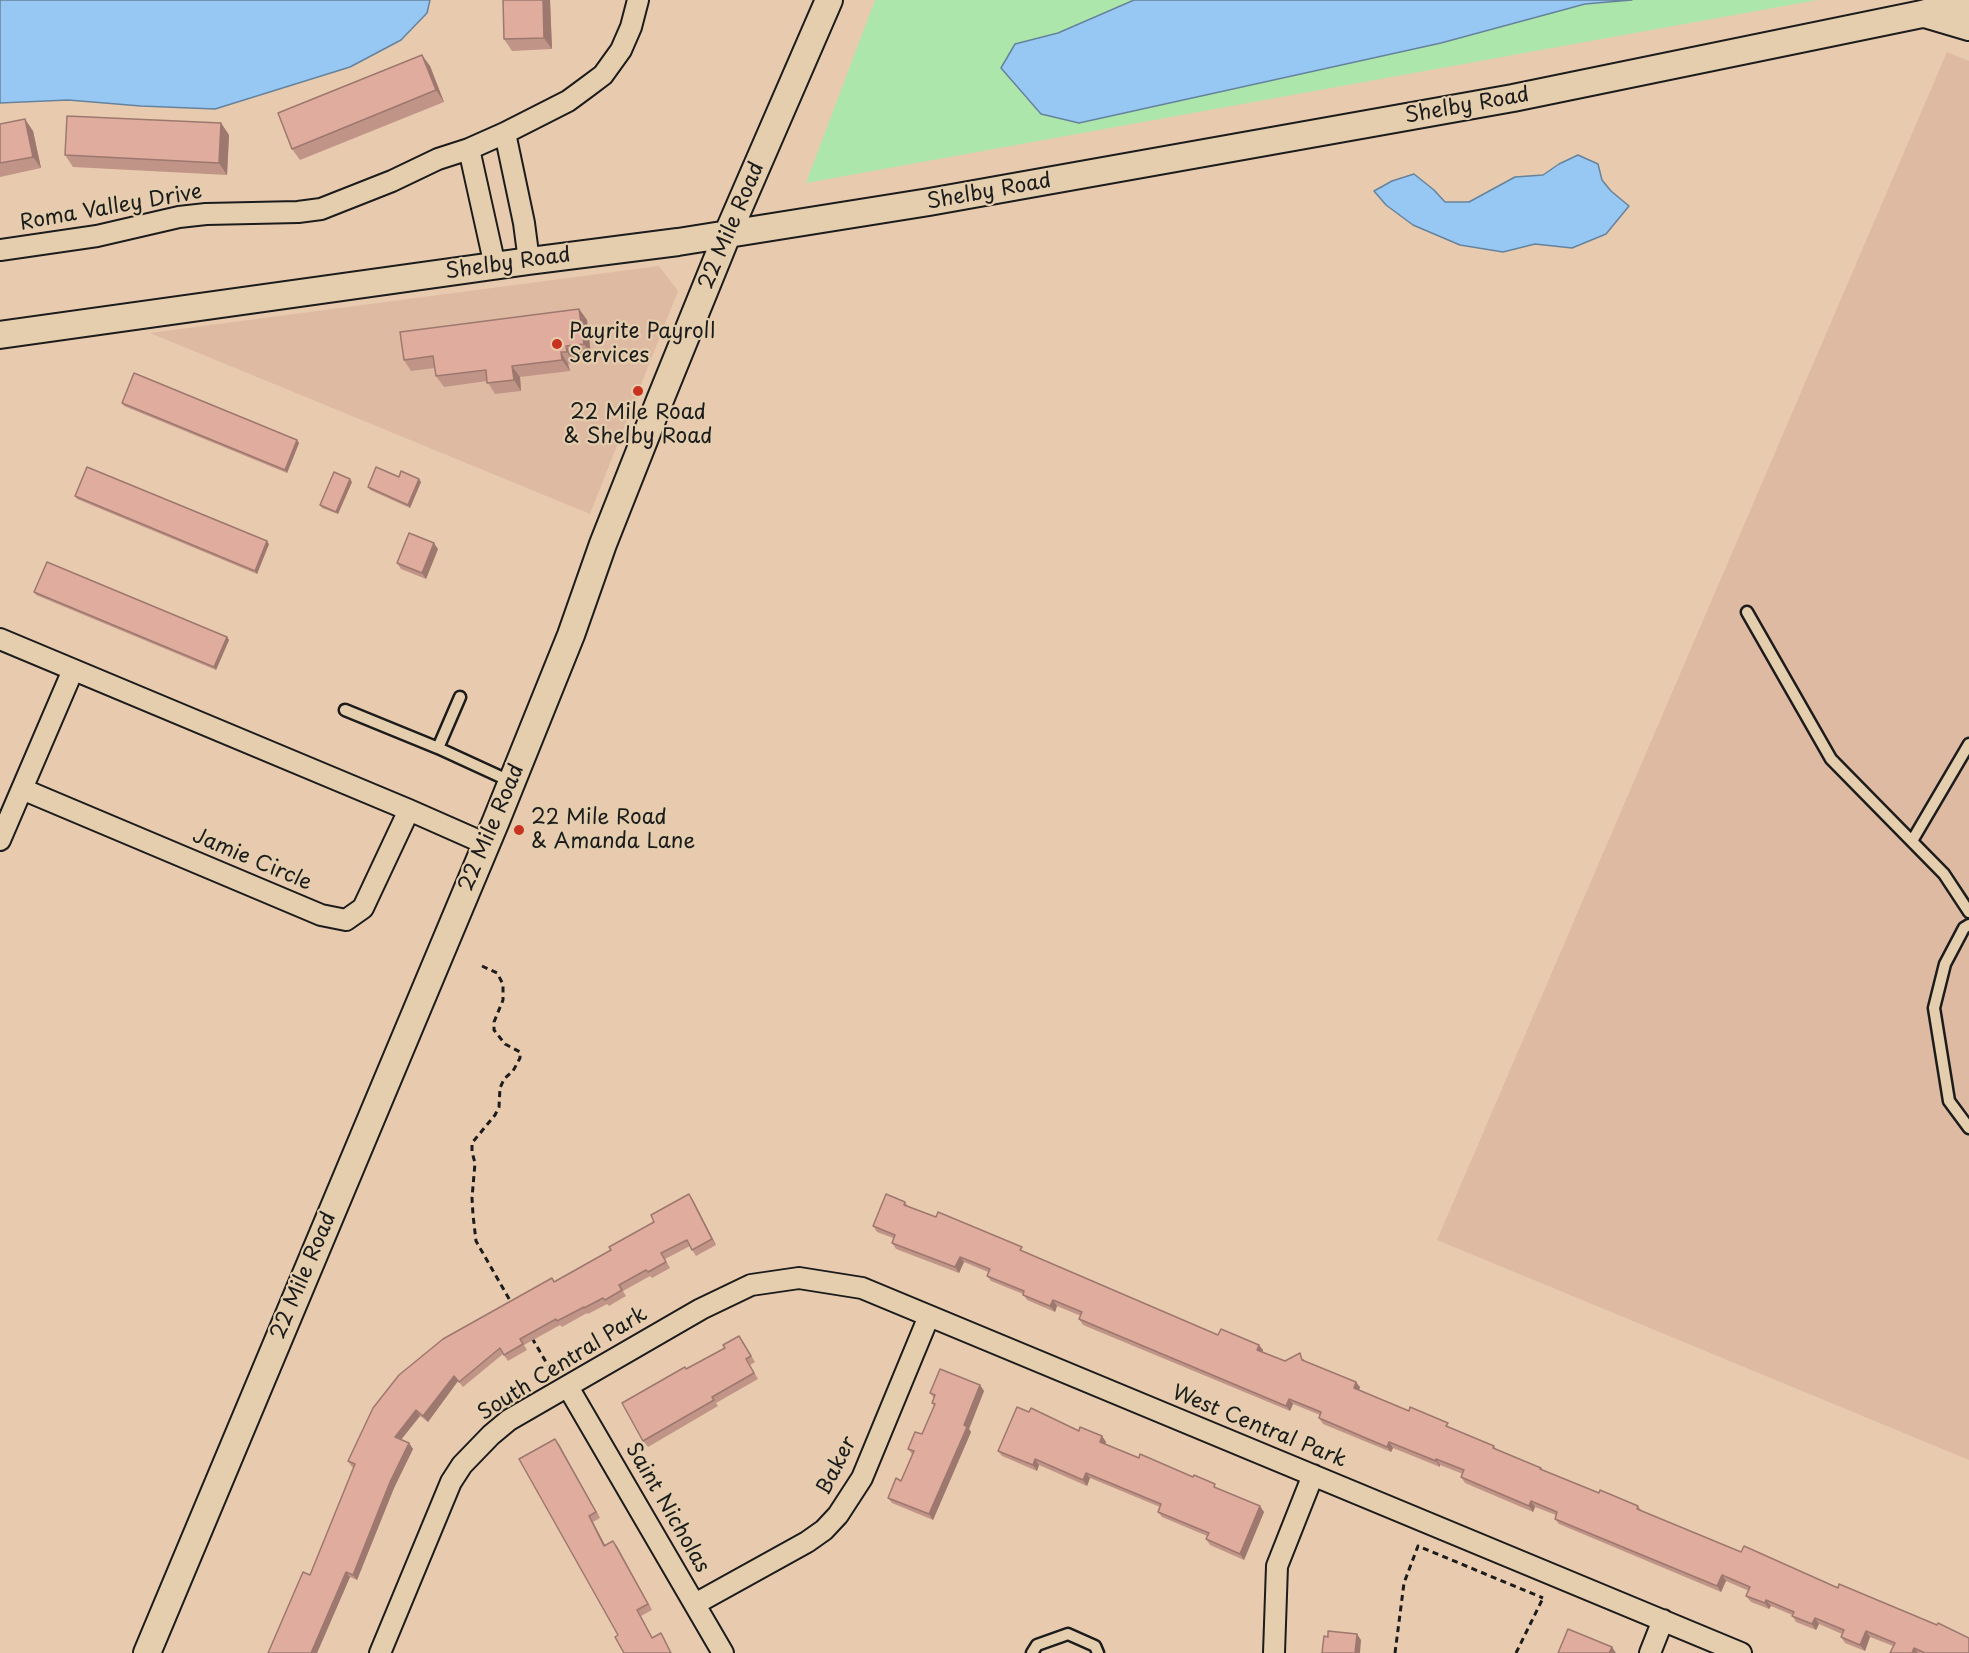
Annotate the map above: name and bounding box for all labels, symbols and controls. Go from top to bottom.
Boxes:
street label: Shelby Road [1403,83,1531,129]
street label: 22 Mile Road [694,159,770,293]
street label: Shelby Road [925,169,1053,215]
street label: Roma Valley Drive [18,180,204,236]
street label: Shelby Road [444,243,572,285]
place label: Payrite Payroll Services [569,319,715,369]
marker: Payrite Payroll Services [550,337,564,351]
marker: 22 Mile Road & Shelby Road [631,384,645,398]
place label: 22 Mile Road & Shelby Road [564,400,712,450]
street label: 22 Mile Road [454,761,530,895]
place label: 22 Mile Road & Amanda Lane [531,805,695,855]
marker: 22 Mile Road & Amanda Lane [512,823,526,837]
street label: Jamie Circle [189,824,315,896]
street label: 22 Mile Road [266,1209,342,1343]
street label: South Central Park [474,1302,652,1426]
street label: West Central Park [1168,1381,1350,1473]
street label: Baker [812,1432,862,1500]
street label: Saint Nicholas [620,1438,714,1578]

